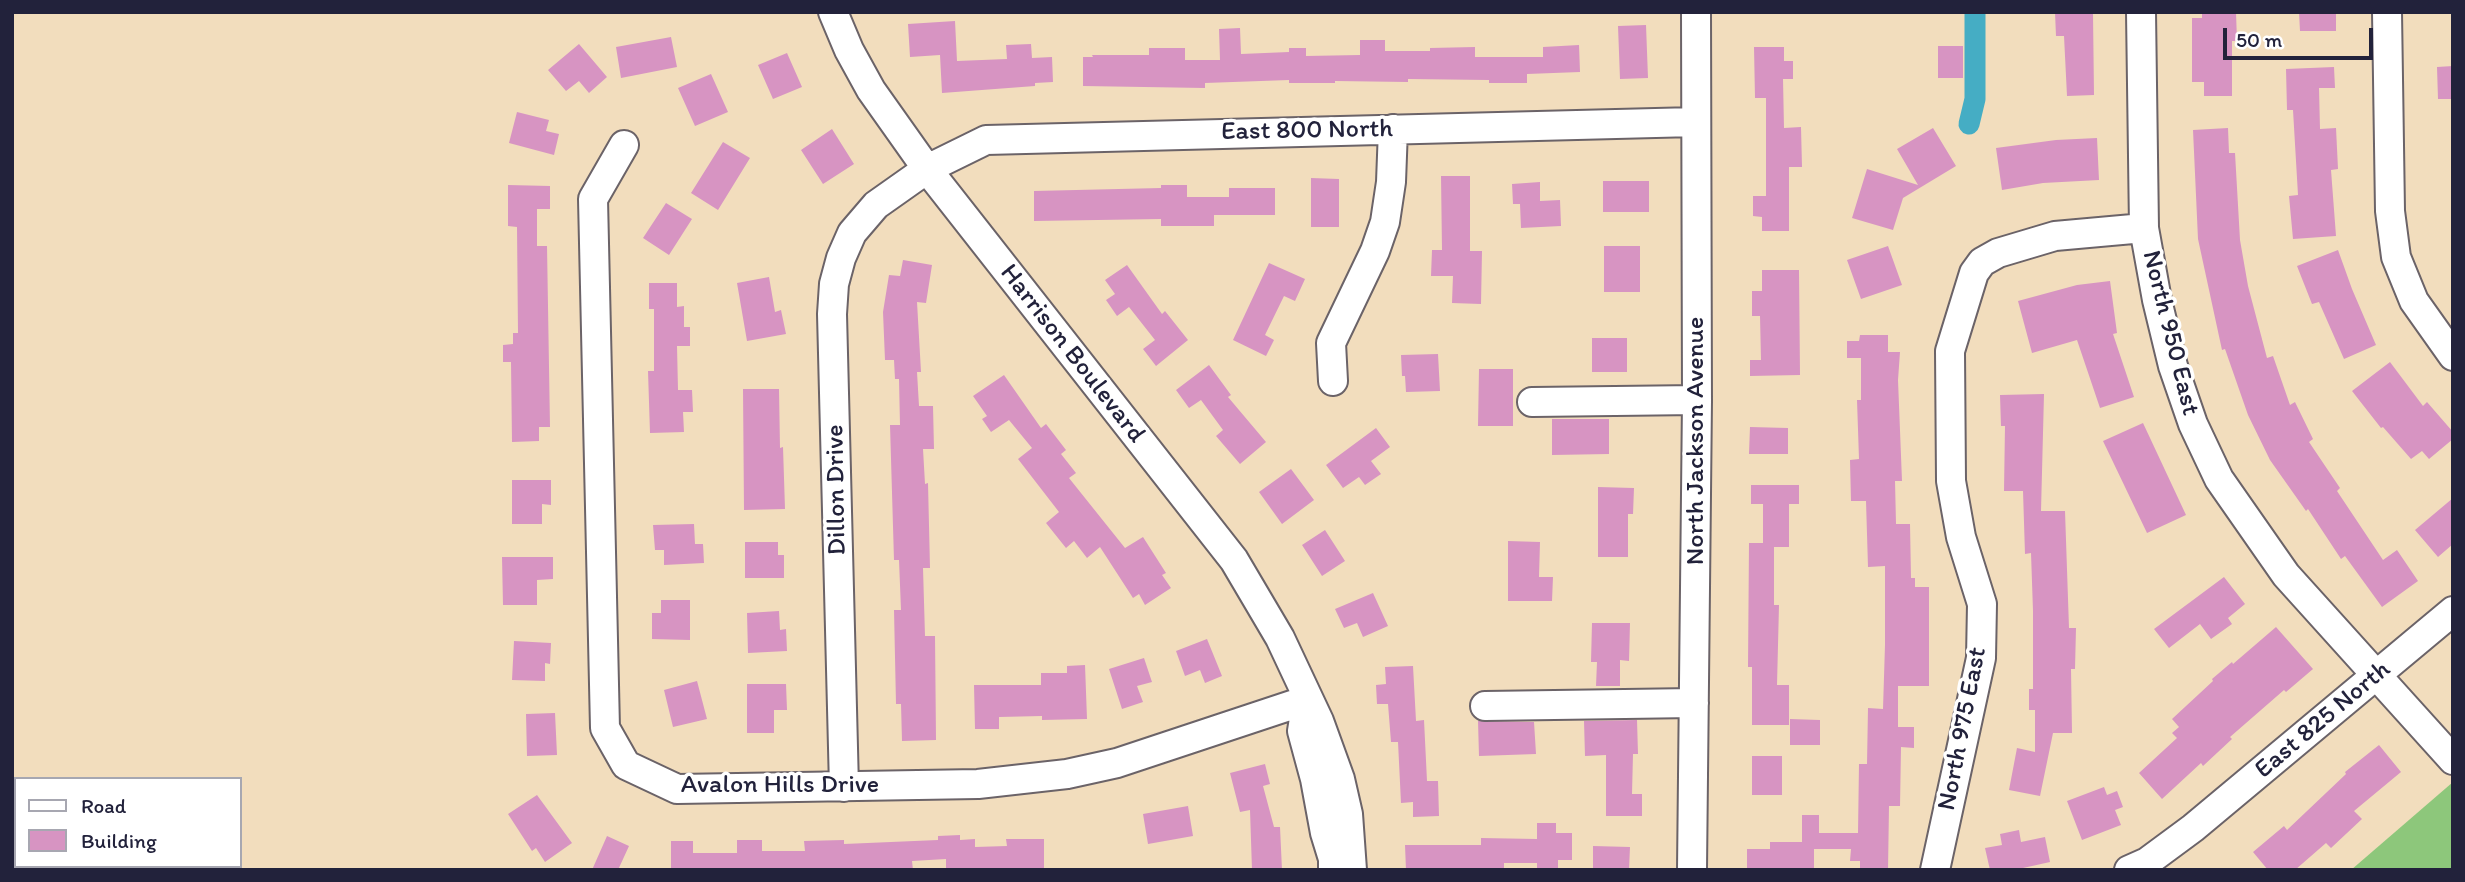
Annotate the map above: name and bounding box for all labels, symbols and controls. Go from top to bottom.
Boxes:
scale bar [2227,14,2378,58]
text: 50 m [2236,27,2282,52]
street label: East 800 North [1221,114,1393,148]
street label: North 950 East [2134,247,2206,419]
street label: Harrison Boulevard [993,258,1151,450]
street label: North Jackson Avenue [1680,317,1712,565]
street label: Dillon Drive [820,424,854,556]
street label: North 975 East [1932,645,1994,813]
street label: East 825 North [2249,654,2397,786]
street label: Avalon Hills Drive [681,769,879,801]
legend [14,777,242,868]
text: Road [81,793,126,818]
text: Building [81,828,157,853]

